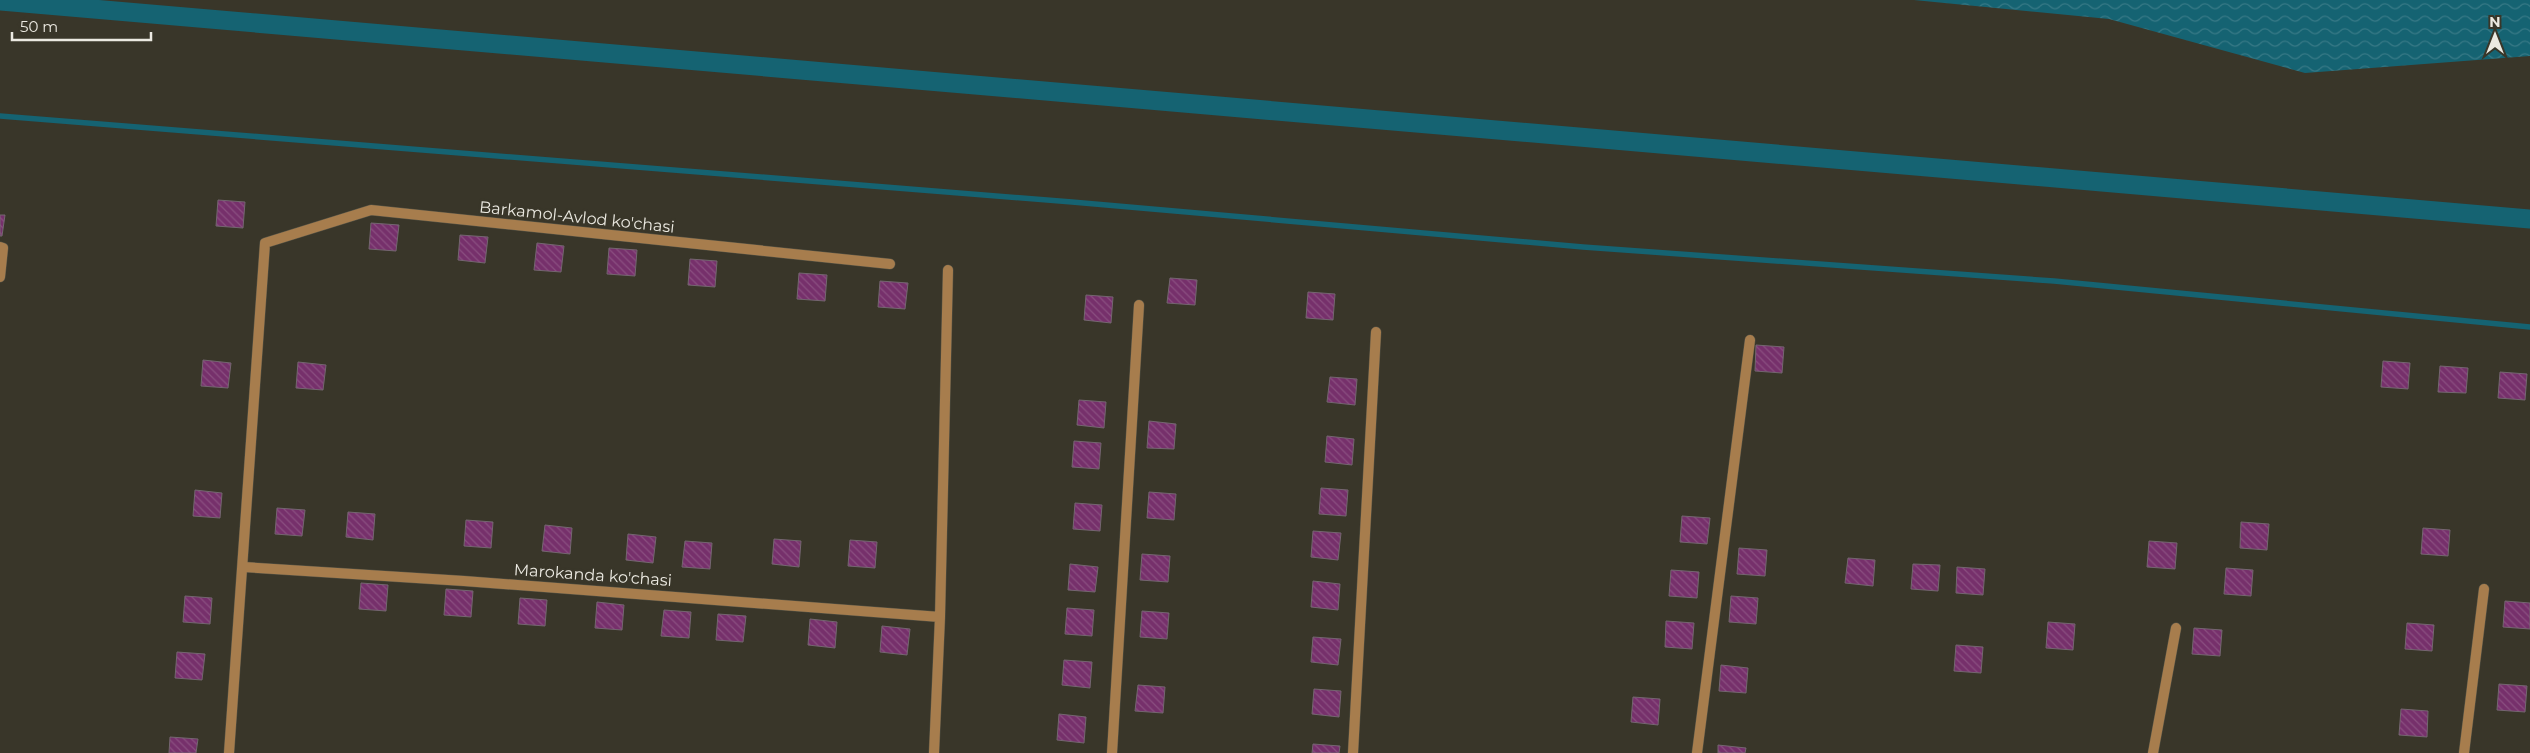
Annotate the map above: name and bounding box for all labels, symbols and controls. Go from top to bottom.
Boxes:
scale bar [12,10,151,42]
north arrow [2470,10,2520,60]
text: N [2489,13,2501,31]
text: 50 m [20,17,58,36]
street label: Barkamol-Avlod ko'chasi [478,197,676,237]
street label: Marokanda ko'chasi [513,560,673,590]

